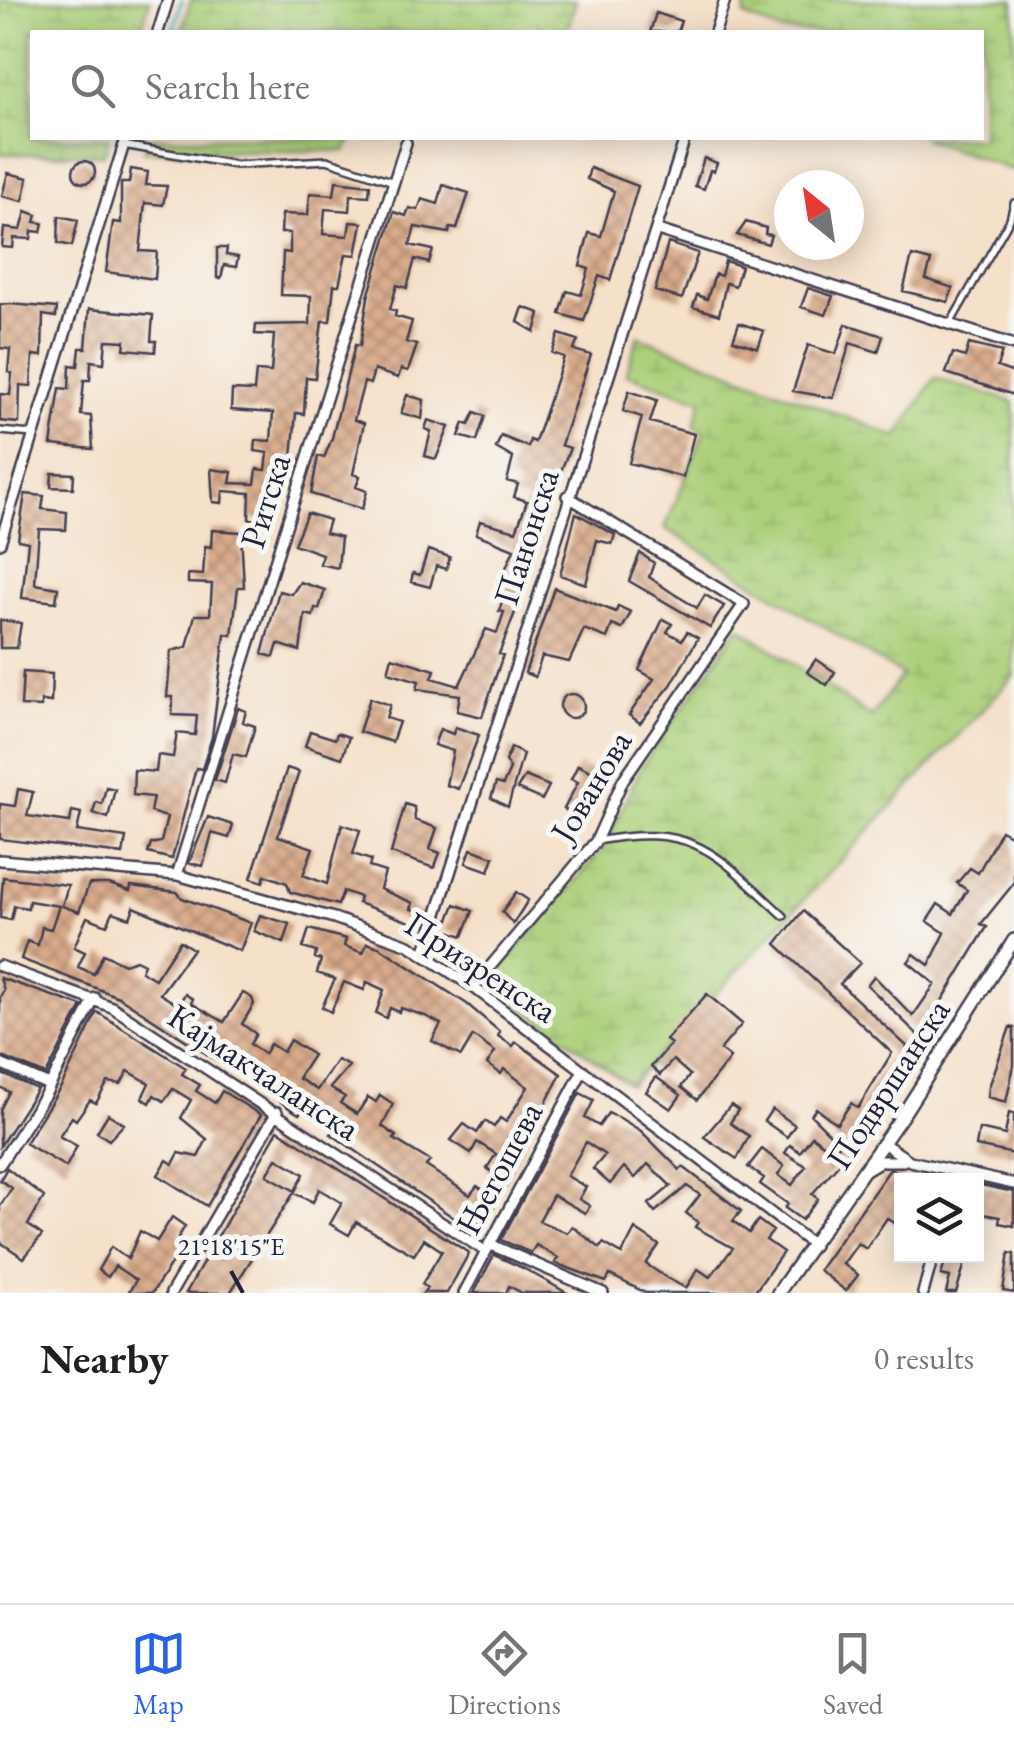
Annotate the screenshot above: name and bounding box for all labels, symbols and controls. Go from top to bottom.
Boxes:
search box [30,30,984,140]
icon: search [65,58,120,113]
text: Search here [145,61,310,110]
north arrow [774,170,864,260]
street label: Ритска [229,448,300,553]
street label: Панонска [482,463,569,611]
street label: Јованова [538,722,641,852]
street label: Призренска [396,901,566,1033]
street label: Подвршанска [816,990,960,1178]
street label: Кајмакчаланска [159,993,369,1151]
street label: Његошева [445,1094,552,1242]
map controls [894,1173,984,1263]
button: layers [894,1173,984,1263]
text: 21°18'15"E [178,1230,284,1262]
text: Nearby [40,1331,169,1386]
text: 0 results [874,1337,974,1379]
tab: Map [131,1626,186,1722]
tab: Directions [448,1626,561,1722]
tab: Saved [823,1626,883,1722]

